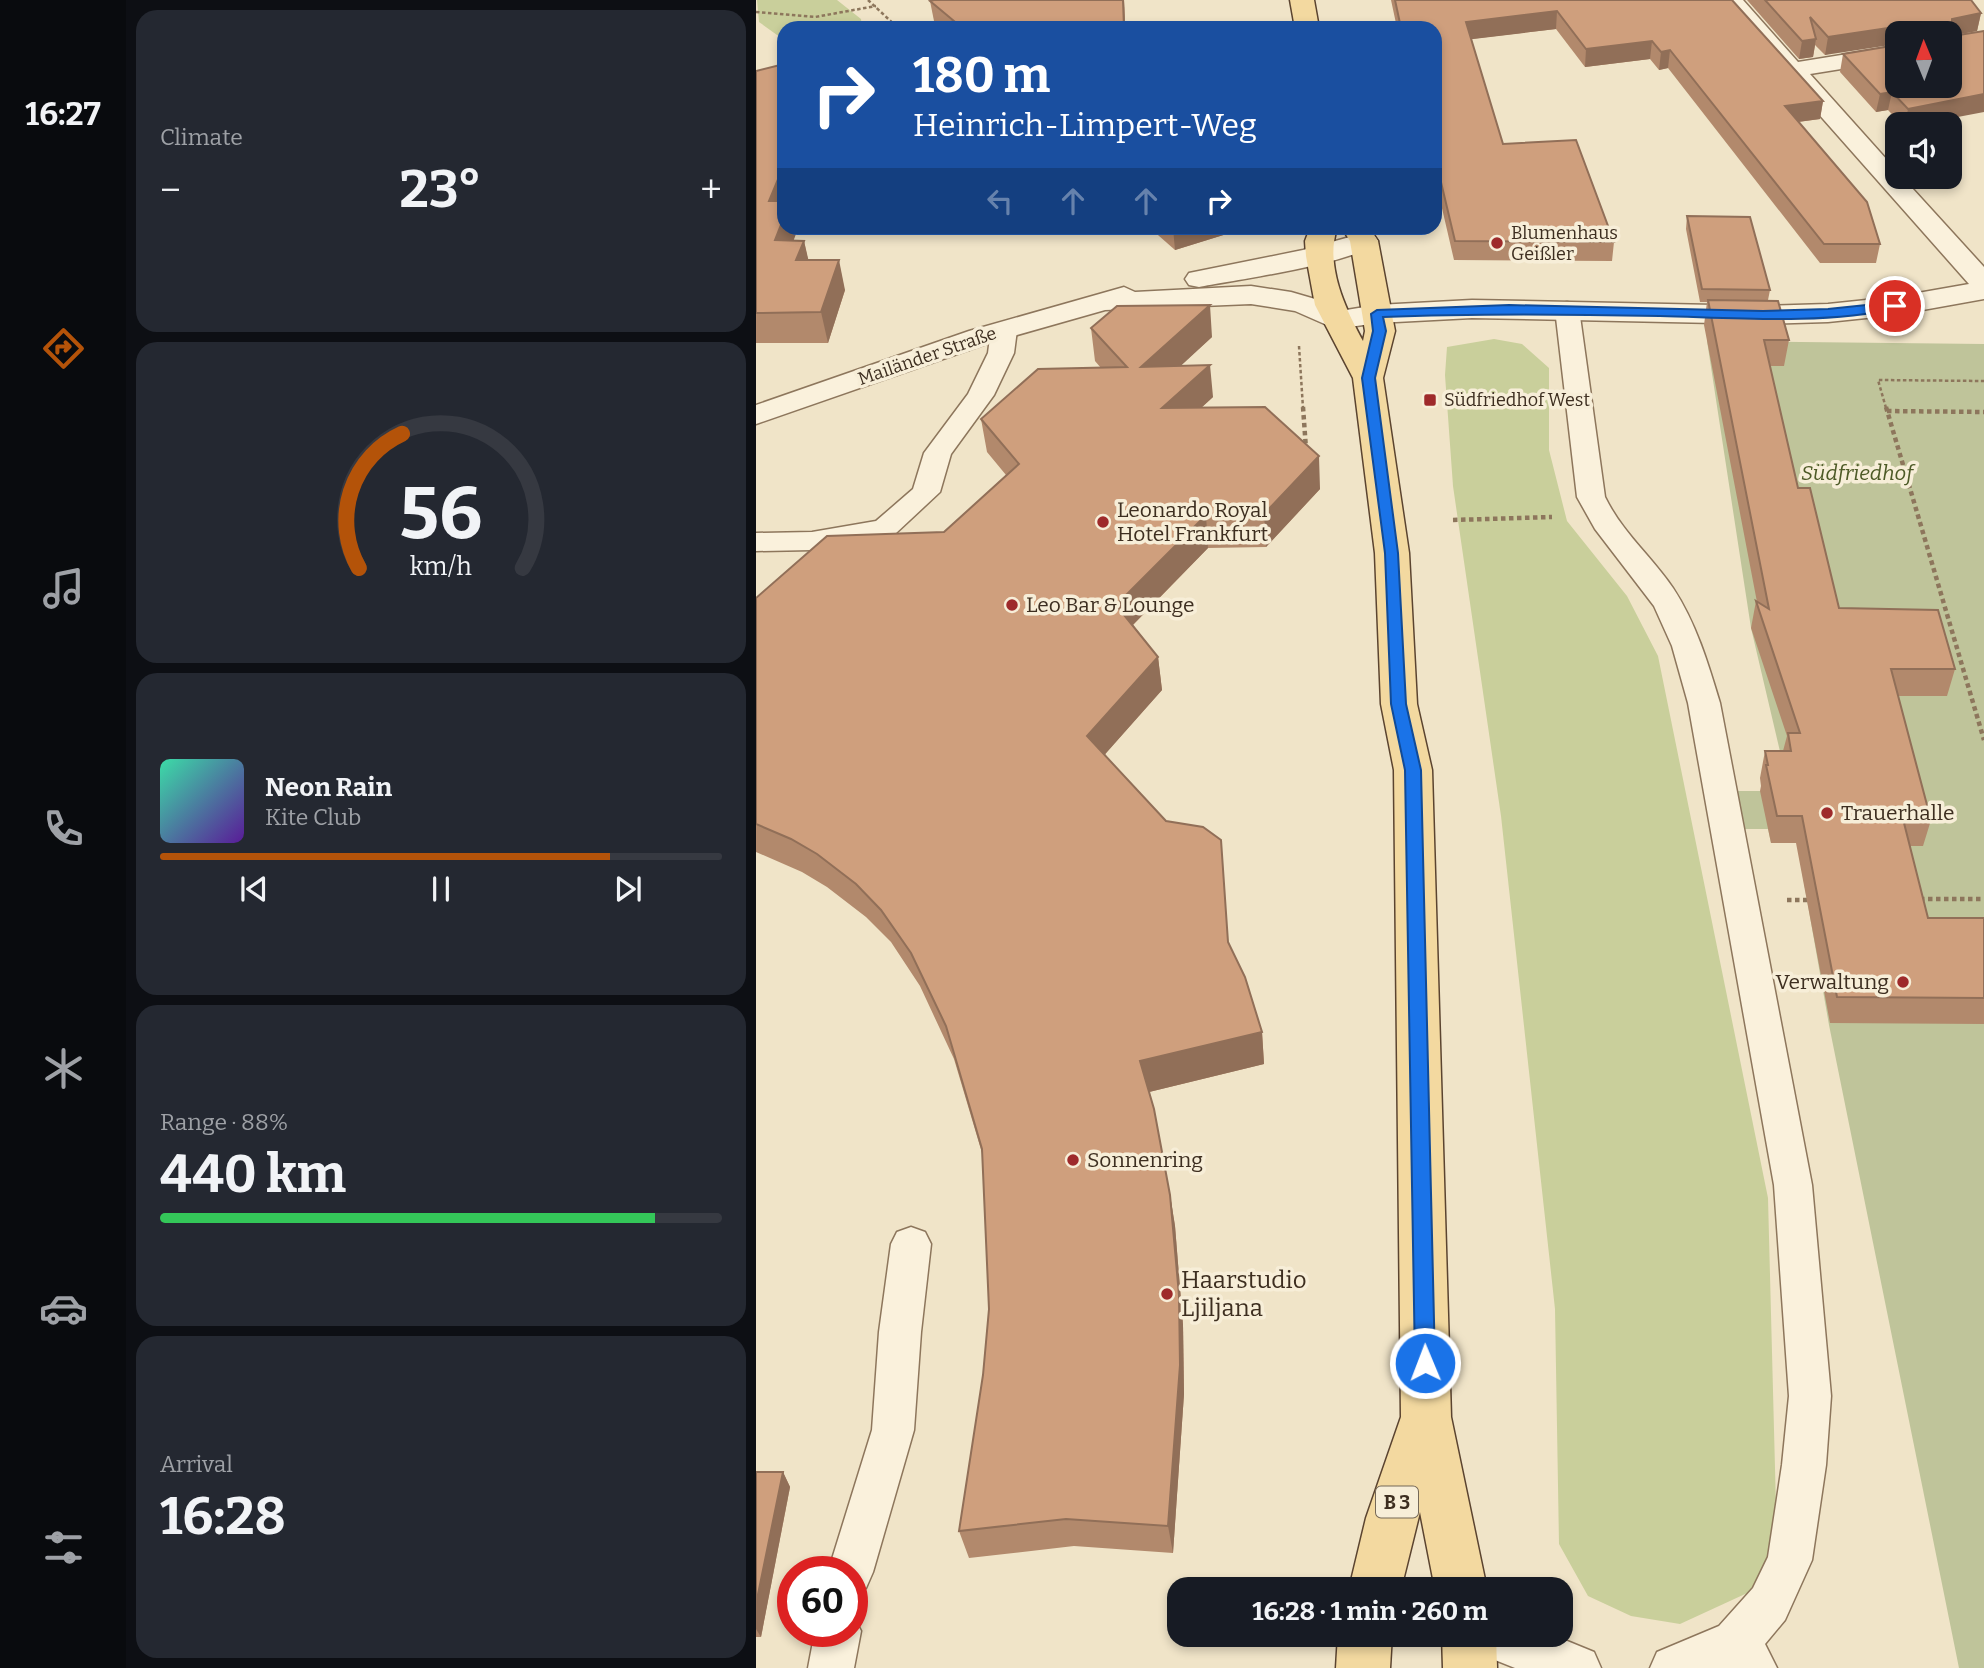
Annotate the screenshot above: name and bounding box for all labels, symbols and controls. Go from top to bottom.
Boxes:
north arrow [1885,21,1962,98]
map controls [1885,21,1962,189]
text: 180 m [913,46,1050,105]
icon: right [798,49,889,140]
text: 16:27 [25,95,101,133]
text: Heinrich-Limpert-Weg [913,106,1257,144]
button: sound [1885,112,1962,189]
text: Climate [160,123,243,151]
text: 23° [400,158,482,221]
text: − [160,167,181,213]
text: + [700,167,722,213]
icon: left [981,182,1019,220]
icon: ahead [1054,182,1092,220]
icon: ahead [1127,182,1165,220]
icon: right [1200,182,1238,220]
place label: Blumenhaus Geißler [1511,222,1618,265]
marker: Blumenhaus Geißler [1489,235,1505,251]
pin [1865,276,1925,336]
icon: arrive [1876,287,1914,325]
street label: Mailänder Straße [855,322,999,390]
icon: directions [39,324,88,373]
place label: Südfriedhof West [1444,389,1590,411]
marker: Südfriedhof West [1422,392,1438,408]
park label: Südfriedhof [1801,460,1916,486]
text: 56 [400,471,482,558]
place label: Leonardo Royal Hotel Frankfurt [1117,497,1269,547]
marker: Leonardo Royal Hotel Frankfurt [1095,514,1111,530]
text: km/h [410,552,472,582]
icon: music [39,564,88,613]
place label: Leo Bar & Lounge [1026,592,1194,618]
marker: Leo Bar & Lounge [1004,597,1020,613]
text: Neon Rain [265,772,392,803]
place label: Trauerhalle [1841,800,1954,826]
text: Kite Club [265,803,361,831]
icon: phone [39,804,88,853]
marker: Trauerhalle [1819,805,1835,821]
icon: previous [235,870,273,908]
icon: pause [422,870,460,908]
icon: next [609,870,647,908]
place label: Verwaltung [1776,969,1889,995]
marker: Verwaltung [1895,974,1911,990]
icon: climate [39,1044,88,1093]
text: Range · 88% [160,1108,288,1136]
text: 440 km [160,1143,346,1206]
place label: Sonnenring [1087,1147,1203,1173]
marker: Sonnenring [1065,1152,1081,1168]
place label: Haarstudio Ljiljana [1181,1266,1306,1322]
icon: car [39,1284,88,1333]
marker: Haarstudio Ljiljana [1159,1286,1175,1302]
position arrow [1388,1326,1462,1400]
text: Arrival [160,1450,233,1478]
text: 16:28 [160,1485,286,1548]
road number: B 3 [1376,1486,1418,1518]
icon: filters [39,1523,88,1572]
speed limit sign: 60 [777,1556,868,1647]
text: 16:28 · 1 min · 260 m [1252,1596,1488,1627]

